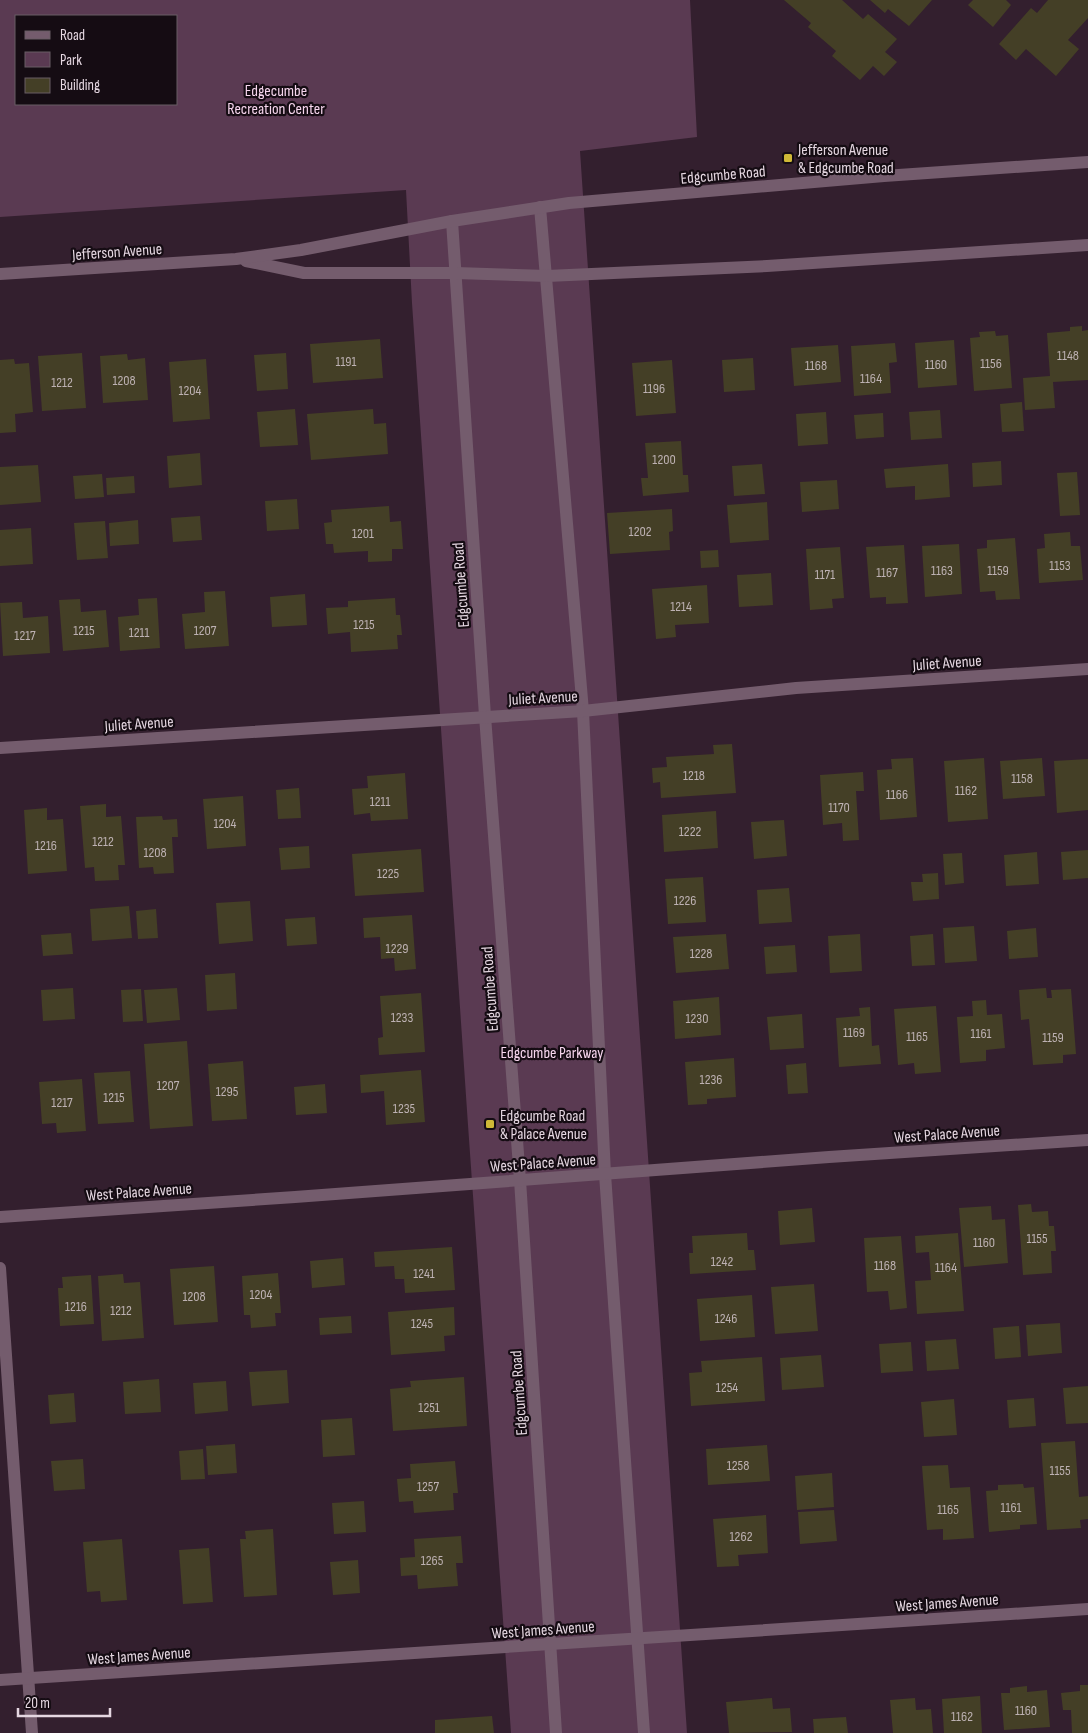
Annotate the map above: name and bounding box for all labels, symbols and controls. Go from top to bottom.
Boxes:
legend [15,15,178,105]
text: Road [60,26,85,45]
text: Park [60,51,82,70]
text: Building [60,76,100,95]
park label: Edgecumbe Recreation Center [227,82,325,119]
place label: Jefferson Avenue & Edgcumbe Road [797,141,894,178]
marker: Jefferson Avenue & Edgcumbe Road [782,152,794,164]
street label: Edgcumbe Road [680,162,766,189]
street label: Jefferson Avenue [70,240,163,265]
house number: 1148 [1057,347,1079,364]
house number: 1191 [336,353,357,370]
house number: 1156 [980,355,1002,372]
house number: 1160 [925,356,947,373]
house number: 1168 [805,357,827,374]
house number: 1164 [860,370,882,387]
house number: 1208 [112,372,136,389]
house number: 1212 [51,374,73,391]
house number: 1196 [643,380,665,397]
house number: 1204 [179,382,202,399]
house number: 1200 [652,451,676,468]
house number: 1202 [629,523,652,540]
house number: 1201 [352,525,374,542]
street label: Edgcumbe Road [449,542,474,628]
house number: 1153 [1049,557,1071,574]
house number: 1163 [931,562,953,579]
house number: 1159 [987,562,1009,579]
house number: 1167 [876,564,898,581]
house number: 1171 [815,566,835,583]
house number: 1214 [670,598,692,615]
house number: 1215 [353,616,375,633]
house number: 1215 [73,622,95,639]
house number: 1207 [194,622,217,639]
house number: 1211 [129,624,149,641]
house number: 1217 [14,627,36,644]
street label: Juliet Avenue [911,652,982,675]
street label: Juliet Avenue [507,687,578,710]
street label: Juliet Avenue [103,713,174,736]
house number: 1218 [683,767,705,784]
house number: 1158 [1011,770,1033,787]
house number: 1162 [955,782,977,799]
house number: 1166 [886,786,908,803]
house number: 1211 [370,793,390,810]
house number: 1170 [828,799,850,816]
house number: 1204 [214,815,237,832]
house number: 1222 [679,823,701,840]
house number: 1212 [92,833,114,850]
house number: 1216 [35,837,57,854]
house number: 1208 [143,844,167,861]
house number: 1225 [377,865,399,882]
house number: 1226 [674,892,696,909]
house number: 1229 [386,940,408,957]
house number: 1228 [690,945,712,962]
street label: Edgcumbe Road [478,946,503,1032]
house number: 1233 [391,1009,413,1026]
house number: 1230 [686,1010,708,1027]
house number: 1169 [843,1024,865,1041]
house number: 1161 [971,1025,992,1042]
house number: 1165 [906,1028,928,1045]
house number: 1159 [1042,1029,1064,1046]
park label: Edgcumbe Parkway [501,1044,603,1063]
house number: 1236 [700,1071,722,1088]
house number: 1207 [157,1077,180,1094]
house number: 1295 [216,1083,239,1100]
house number: 1215 [103,1089,125,1106]
house number: 1217 [51,1094,73,1111]
house number: 1235 [393,1100,416,1117]
place label: Edgcumbe Road & Palace Avenue [500,1107,587,1144]
marker: Edgcumbe Road & Palace Avenue [484,1118,496,1130]
street label: West Palace Avenue [894,1121,1001,1148]
street label: West Palace Avenue [490,1150,597,1177]
street label: West Palace Avenue [86,1179,193,1206]
house number: 1155 [1026,1230,1048,1247]
house number: 1160 [973,1234,995,1251]
house number: 1242 [711,1253,733,1270]
house number: 1168 [874,1257,896,1274]
house number: 1164 [935,1259,957,1276]
house number: 1241 [413,1265,435,1282]
house number: 1204 [250,1286,273,1303]
house number: 1208 [182,1288,206,1305]
house number: 1216 [65,1298,87,1315]
house number: 1212 [110,1302,132,1319]
house number: 1246 [715,1310,737,1327]
house number: 1245 [411,1315,434,1332]
street label: Edgcumbe Road [507,1350,532,1436]
house number: 1254 [716,1379,738,1396]
house number: 1251 [418,1399,440,1416]
house number: 1258 [727,1457,749,1474]
house number: 1155 [1049,1462,1071,1479]
house number: 1257 [417,1478,439,1495]
house number: 1161 [1001,1499,1022,1516]
house number: 1165 [937,1501,959,1518]
house number: 1262 [730,1528,753,1545]
house number: 1265 [421,1552,444,1569]
street label: West James Avenue [895,1590,999,1617]
street label: West James Avenue [491,1617,595,1644]
street label: West James Avenue [87,1643,191,1670]
scale bar [18,1686,110,1718]
text: 20 m [25,1694,50,1713]
house number: 1160 [1015,1702,1037,1719]
house number: 1162 [951,1708,973,1725]

